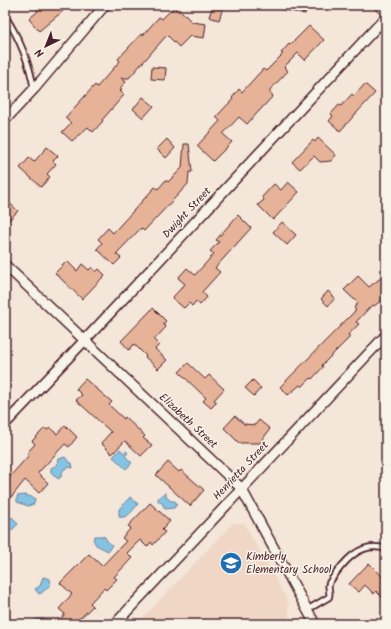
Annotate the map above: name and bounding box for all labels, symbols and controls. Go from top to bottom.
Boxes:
north arrow [26,26,66,66]
text: N [31,44,49,62]
street label: Dwight Street [158,183,216,243]
street label: Elizabeth Street [154,389,222,454]
street label: Henrietta Street [209,437,274,505]
place label: Kimberly Elementary School [246,548,332,579]
school or university icon: Kimberly Elementary School [218,550,244,576]

